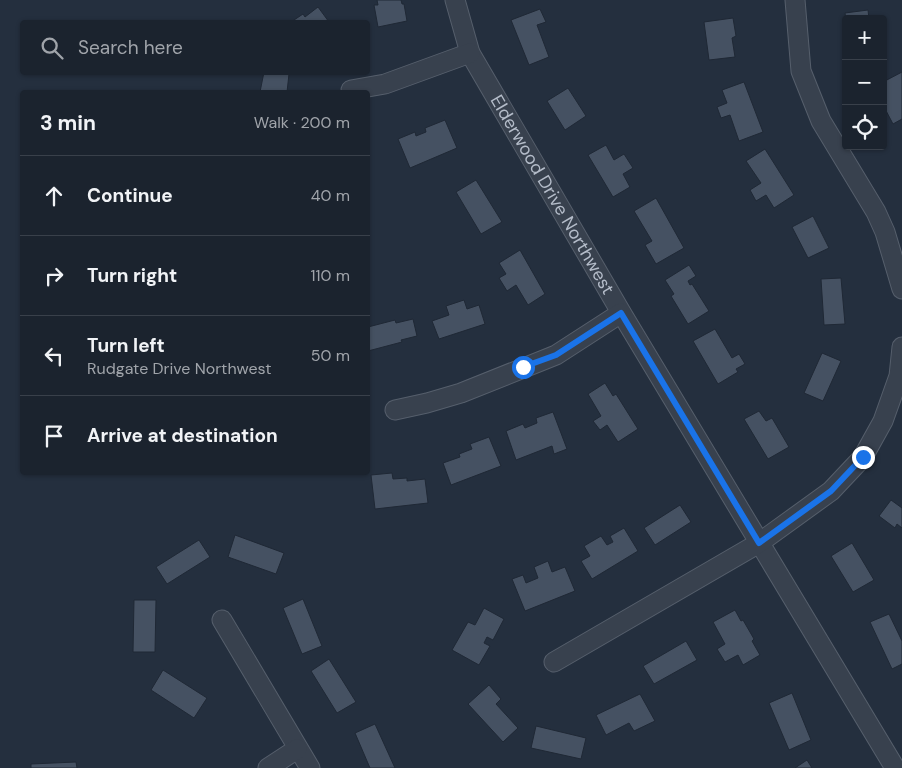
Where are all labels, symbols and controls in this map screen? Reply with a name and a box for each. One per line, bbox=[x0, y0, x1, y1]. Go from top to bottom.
map controls bbox=[842, 15, 887, 150]
button: + bbox=[842, 15, 887, 60]
search box bbox=[20, 20, 370, 75]
icon: search bbox=[38, 34, 66, 62]
text: Search here bbox=[78, 35, 183, 60]
button: − bbox=[842, 60, 887, 105]
street label: Elderwood Drive Northwest bbox=[485, 90, 620, 299]
button: locate bbox=[842, 105, 887, 150]
text: 3 min bbox=[40, 109, 96, 137]
text: Walk · 200 m bbox=[254, 112, 350, 133]
icon: ahead bbox=[40, 182, 68, 210]
text: Continue bbox=[87, 183, 173, 208]
text: 40 m bbox=[311, 185, 350, 206]
icon: right bbox=[40, 262, 68, 290]
text: Turn right bbox=[87, 263, 177, 288]
text: 110 m bbox=[311, 265, 350, 286]
text: Turn left bbox=[87, 333, 165, 358]
icon: left bbox=[40, 342, 68, 370]
text: 50 m bbox=[311, 345, 350, 366]
route start bbox=[512, 356, 535, 379]
text: Rudgate Drive Northwest bbox=[87, 358, 272, 379]
icon: arrive bbox=[40, 422, 68, 450]
text: Arrive at destination bbox=[87, 423, 278, 448]
route end bbox=[852, 446, 875, 469]

